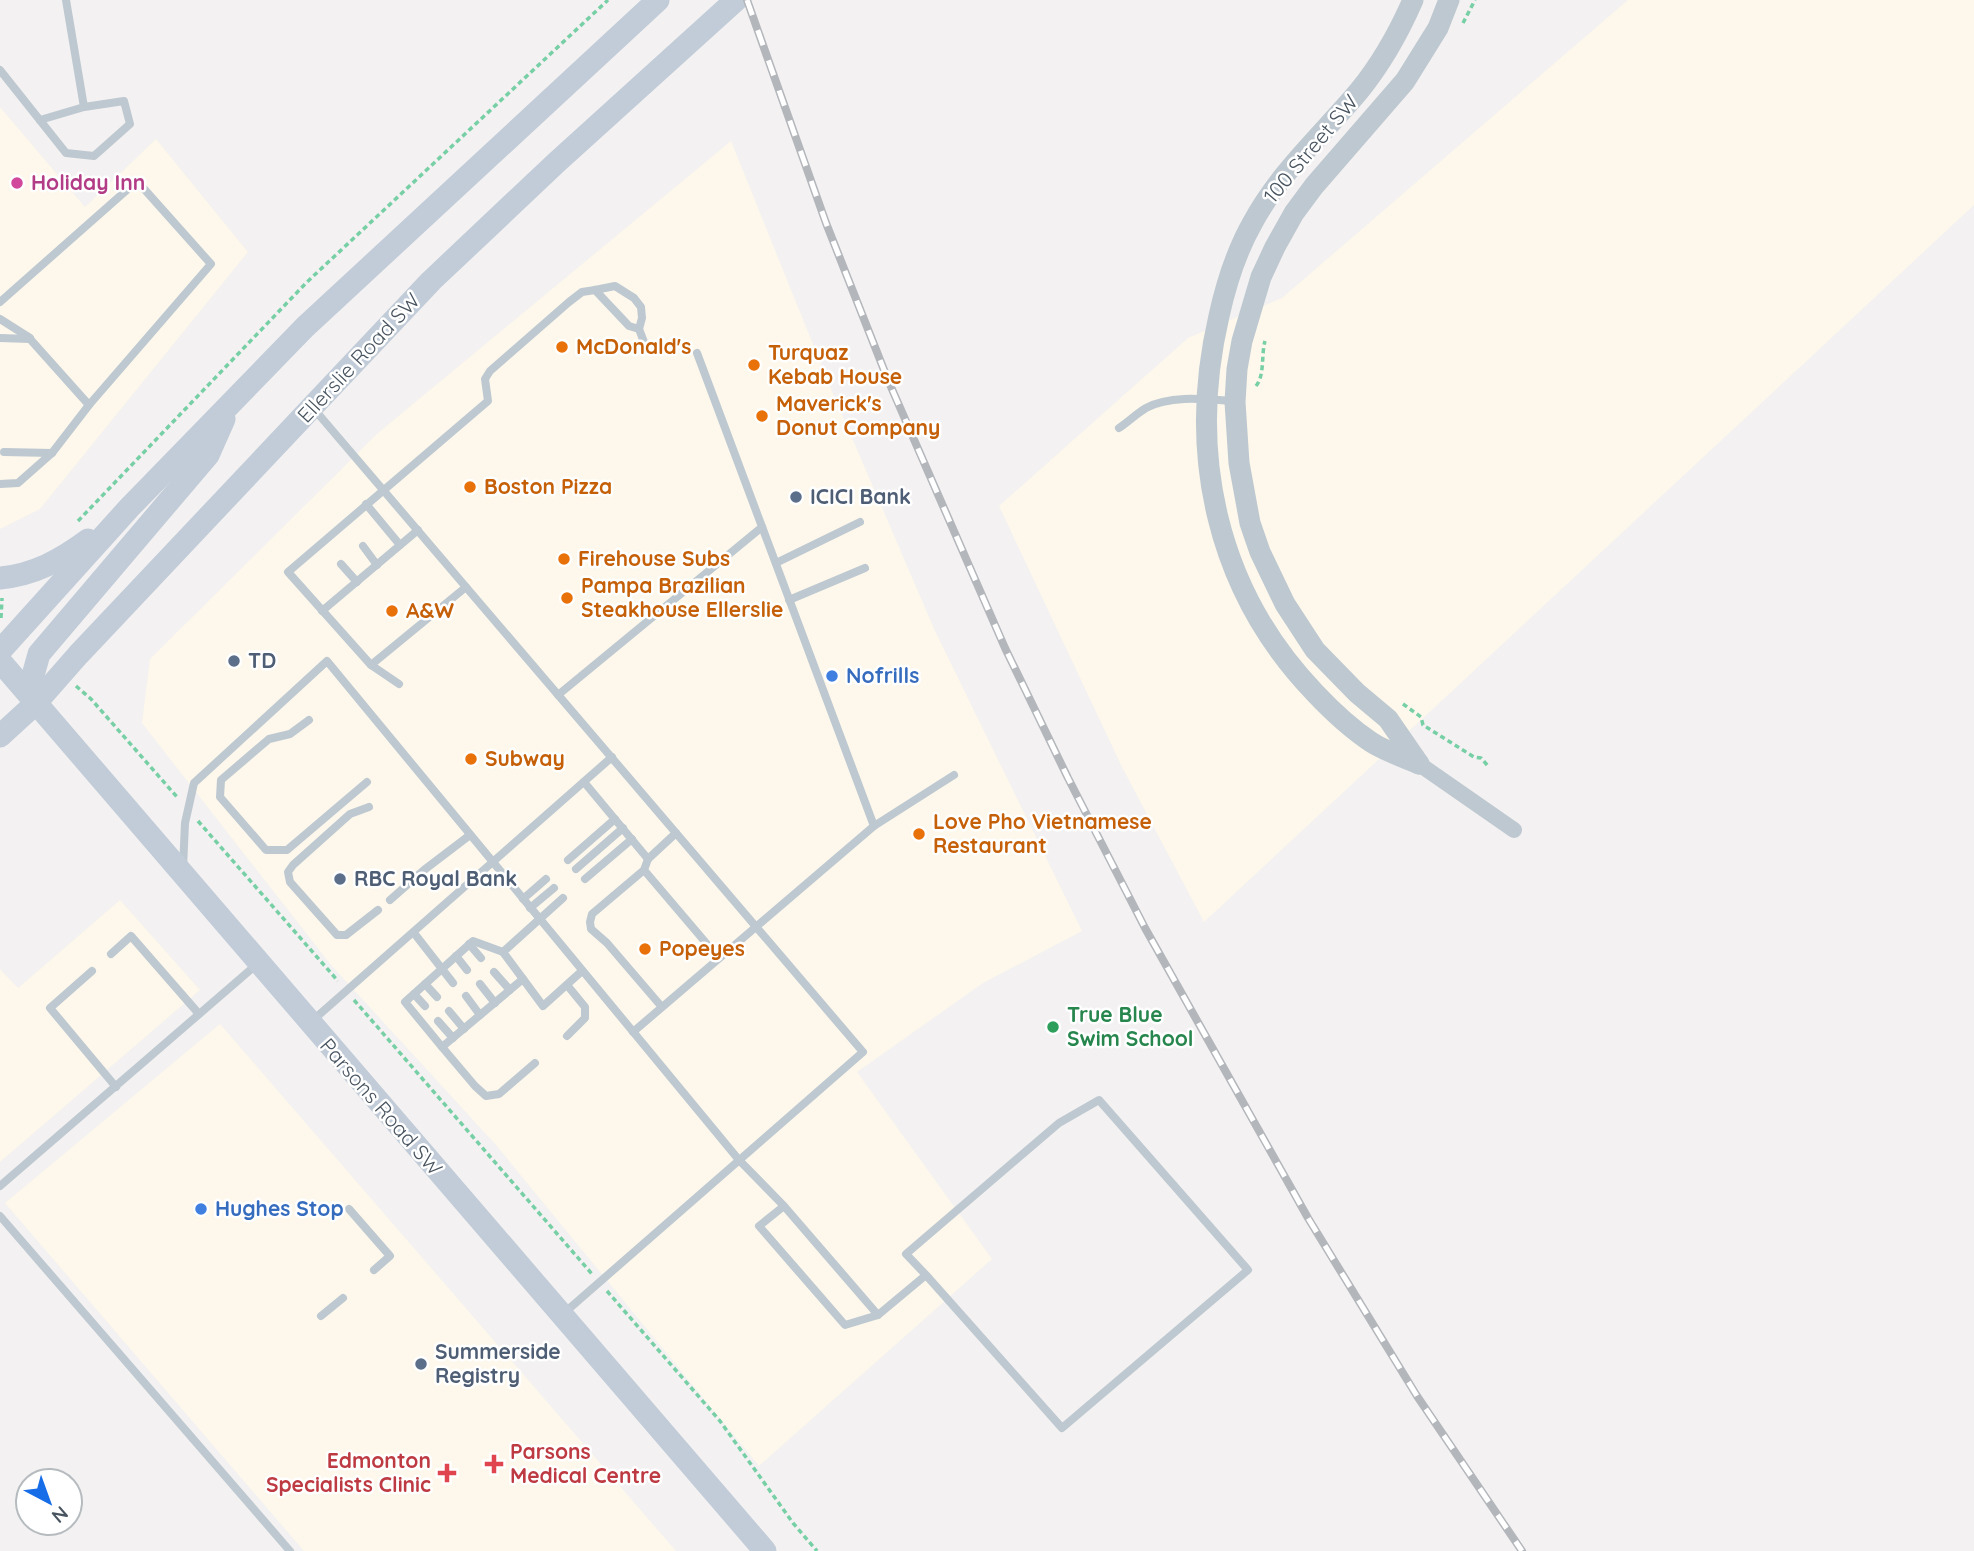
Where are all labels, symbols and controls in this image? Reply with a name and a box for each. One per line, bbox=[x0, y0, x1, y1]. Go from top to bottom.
street label: 100 Street SW bbox=[1257, 89, 1363, 208]
place label: Holiday Inn bbox=[31, 169, 145, 195]
marker: Holiday Inn bbox=[9, 175, 25, 191]
street label: Ellerslie Road SW bbox=[291, 287, 425, 428]
place label: McDonald's bbox=[576, 333, 691, 359]
marker: McDonald's bbox=[554, 339, 570, 355]
place label: Turquaz Kebab House bbox=[768, 339, 902, 389]
marker: Turquaz Kebab House bbox=[746, 357, 762, 373]
place label: Maverick's Donut Company bbox=[776, 390, 940, 440]
marker: Maverick's Donut Company bbox=[754, 408, 770, 424]
place label: Boston Pizza bbox=[484, 473, 612, 499]
marker: Boston Pizza bbox=[462, 479, 478, 495]
place label: ICICI Bank bbox=[810, 483, 911, 509]
marker: ICICI Bank bbox=[788, 489, 804, 505]
place label: Firehouse Subs bbox=[578, 545, 730, 571]
marker: Firehouse Subs bbox=[556, 551, 572, 567]
place label: Pampa Brazilian Steakhouse Ellerslie bbox=[581, 572, 783, 622]
marker: Pampa Brazilian Steakhouse Ellerslie bbox=[559, 590, 575, 606]
place label: A&W bbox=[406, 597, 454, 623]
marker: A&W bbox=[384, 603, 400, 619]
place label: TD bbox=[248, 647, 276, 673]
marker: TD bbox=[226, 653, 242, 669]
place label: Nofrills bbox=[846, 662, 919, 688]
marker: Nofrills bbox=[824, 668, 840, 684]
place label: Subway bbox=[485, 745, 565, 771]
marker: Subway bbox=[463, 751, 479, 767]
place label: Love Pho Vietnamese Restaurant bbox=[933, 808, 1152, 858]
marker: Love Pho Vietnamese Restaurant bbox=[911, 826, 927, 842]
place label: RBC Royal Bank bbox=[354, 865, 517, 891]
marker: RBC Royal Bank bbox=[332, 871, 348, 887]
place label: Popeyes bbox=[659, 935, 745, 961]
marker: Popeyes bbox=[637, 941, 653, 957]
place label: True Blue Swim School bbox=[1067, 1001, 1194, 1051]
marker: True Blue Swim School bbox=[1045, 1019, 1061, 1035]
street label: Parsons Road SW bbox=[315, 1032, 448, 1180]
place label: Hughes Stop bbox=[215, 1195, 344, 1221]
marker: Hughes Stop bbox=[193, 1201, 209, 1217]
place label: Summerside Registry bbox=[435, 1338, 561, 1388]
marker: Summerside Registry bbox=[413, 1356, 429, 1372]
place label: Parsons Medical Centre bbox=[510, 1438, 661, 1488]
place label: Edmonton Specialists Clinic bbox=[266, 1447, 431, 1497]
marker: Parsons Medical Centre bbox=[484, 1454, 504, 1474]
marker: Edmonton Specialists Clinic bbox=[437, 1463, 457, 1483]
north arrow bbox=[14, 1467, 84, 1537]
text: N bbox=[47, 1501, 73, 1528]

